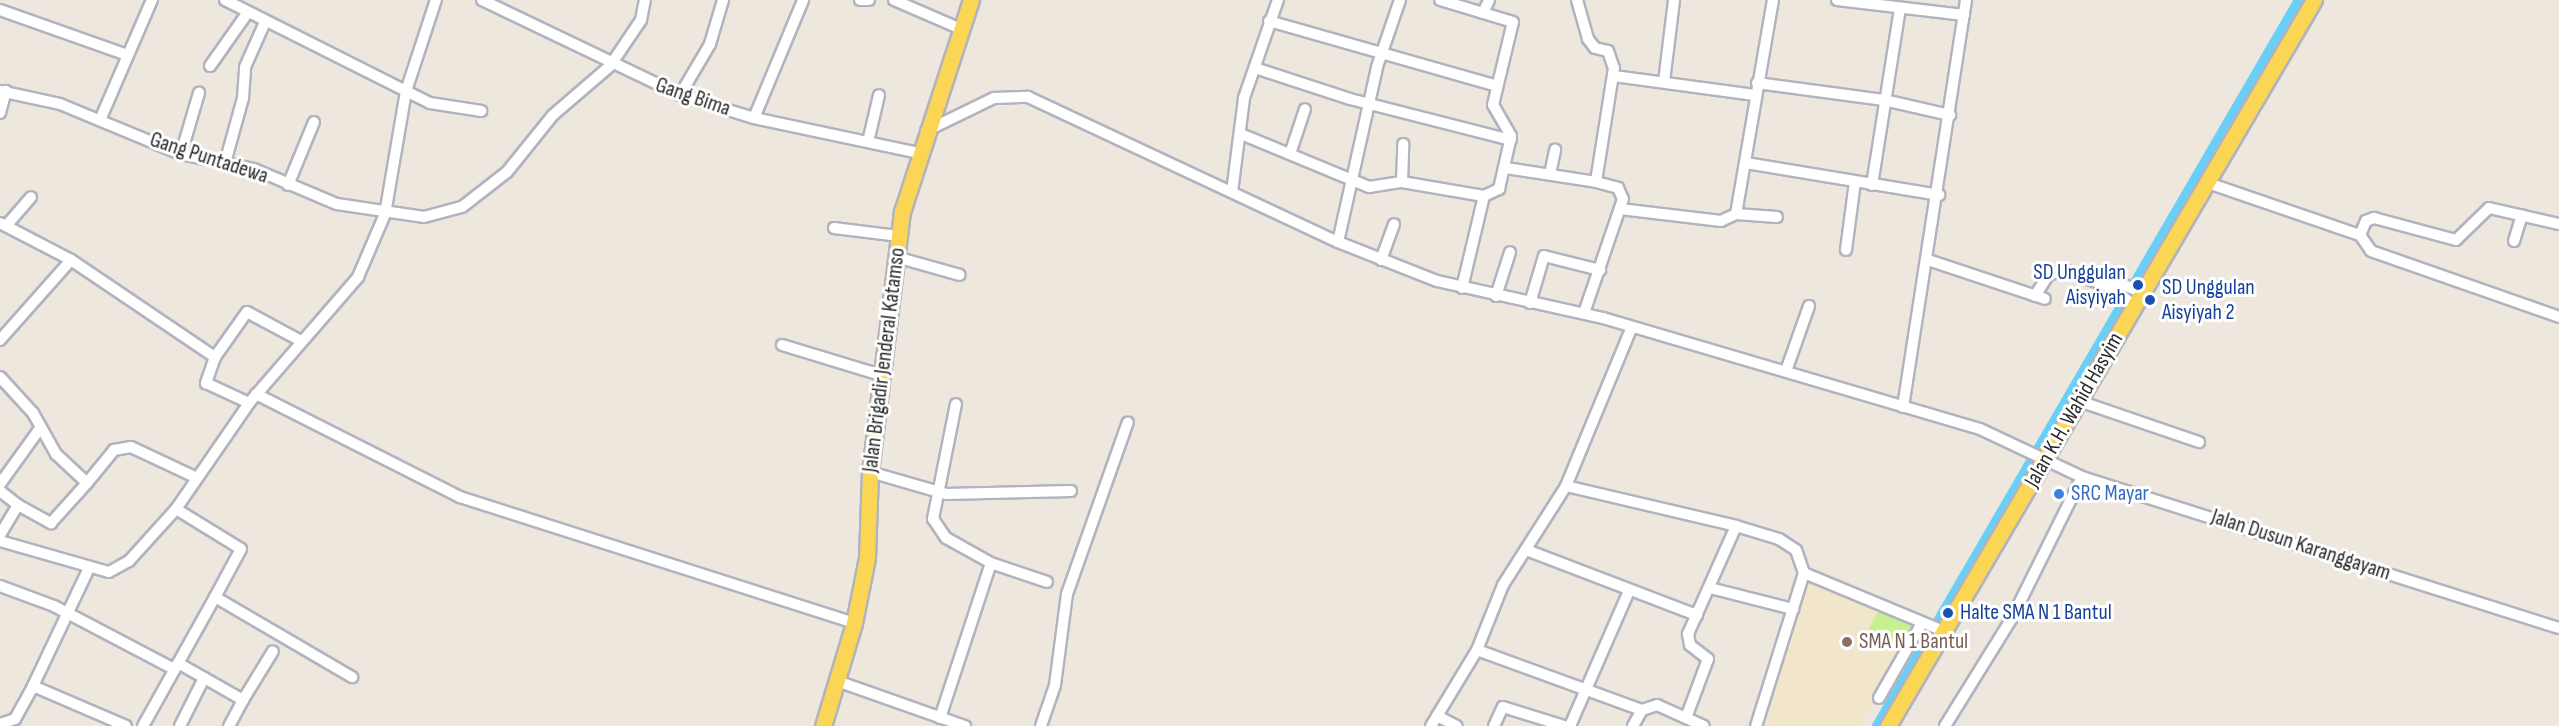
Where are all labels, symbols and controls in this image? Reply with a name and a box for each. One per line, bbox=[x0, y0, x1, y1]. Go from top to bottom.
street label: Gang Bima bbox=[652, 72, 734, 122]
street label: Gang Puntadewa bbox=[147, 126, 271, 190]
street label: Jalan Brigadir Jenderal Katamso bbox=[857, 246, 911, 474]
place label: SD Unggulan Aisyiyah bbox=[2033, 259, 2126, 310]
place label: SD Unggulan Aisyiyah 2 bbox=[2162, 274, 2255, 326]
marker: SD Unggulan Aisyiyah bbox=[2131, 278, 2145, 292]
marker: SD Unggulan Aisyiyah 2 bbox=[2143, 293, 2157, 307]
street label: Jalan K.H. Wahid Hasyim bbox=[2019, 328, 2129, 492]
place label: SRC Mayar bbox=[2071, 481, 2149, 507]
marker: SRC Mayar bbox=[2052, 487, 2066, 501]
street label: Jalan Dusun Karanggayam bbox=[2208, 504, 2394, 586]
place label: Halte SMA N 1 Bantul bbox=[1960, 600, 2112, 626]
marker: Halte SMA N 1 Bantul bbox=[1941, 606, 1955, 620]
place label: SMA N 1 Bantul bbox=[1859, 629, 1968, 655]
marker: SMA N 1 Bantul bbox=[1840, 635, 1854, 649]

